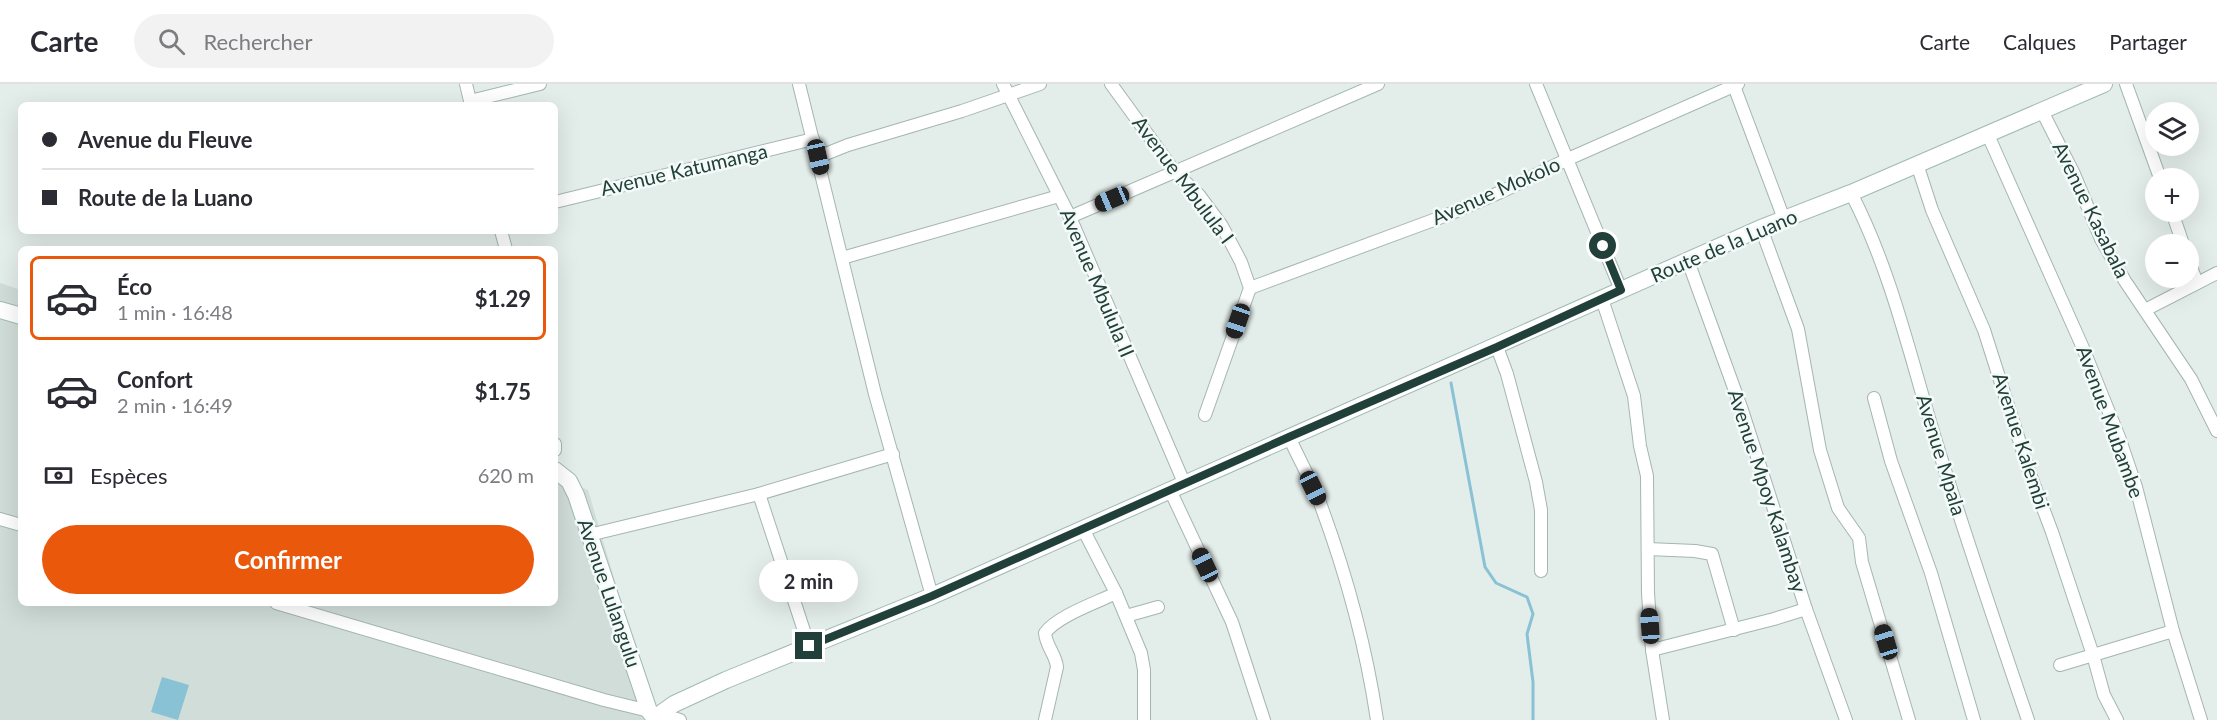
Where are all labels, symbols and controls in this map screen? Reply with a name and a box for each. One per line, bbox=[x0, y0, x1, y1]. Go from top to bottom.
search box bbox=[134, 14, 554, 68]
text: Carte bbox=[30, 24, 98, 58]
icon: search bbox=[155, 25, 188, 58]
text: Rechercher bbox=[203, 28, 312, 55]
text: Carte bbox=[1919, 29, 1970, 54]
text: Calques bbox=[2003, 29, 2076, 54]
text: Partager bbox=[2109, 29, 2187, 54]
map controls bbox=[2145, 102, 2199, 288]
button: layers bbox=[2145, 102, 2199, 156]
street label: Avenue Mbulula I bbox=[1128, 111, 1240, 248]
text: Avenue du Fleuve bbox=[78, 126, 252, 153]
car bbox=[805, 137, 831, 177]
street label: Avenue Kasabala bbox=[2048, 137, 2135, 282]
street label: Avenue Katumanga bbox=[598, 138, 770, 200]
street label: Avenue Mokolo bbox=[1428, 151, 1563, 229]
button: + bbox=[2145, 168, 2199, 222]
text: Route de la Luano bbox=[78, 184, 253, 211]
car bbox=[1092, 184, 1132, 214]
street label: Route de la Luano bbox=[1647, 203, 1801, 287]
street label: Avenue Mbulula II bbox=[1056, 205, 1140, 360]
route start bbox=[1589, 232, 1616, 259]
button: − bbox=[2145, 234, 2199, 288]
icon: car bbox=[45, 271, 99, 325]
text: Éco bbox=[117, 273, 152, 300]
text: $1.29 bbox=[475, 285, 531, 312]
text: 1 min · 16:48 bbox=[117, 300, 233, 324]
car bbox=[1224, 301, 1252, 341]
street label: Avenue Mubambe bbox=[2072, 342, 2150, 501]
icon: car bbox=[45, 364, 99, 418]
text: Confort bbox=[117, 366, 193, 393]
street label: Avenue Kalembi bbox=[1989, 369, 2055, 512]
text: $1.75 bbox=[475, 378, 531, 405]
street label: Avenue Mpoy Kalambay bbox=[1724, 386, 1812, 596]
street label: Avenue Mpala bbox=[1912, 391, 1972, 518]
text: 2 min · 16:49 bbox=[117, 393, 233, 417]
icon: cash bbox=[42, 459, 75, 492]
text: Espèces bbox=[90, 462, 167, 489]
text: 620 m bbox=[478, 463, 534, 487]
car bbox=[1297, 468, 1329, 508]
street label: Avenue Lulangulu bbox=[573, 515, 647, 670]
button: Confirmer bbox=[42, 525, 534, 594]
car bbox=[1189, 545, 1221, 585]
callout: 2 min bbox=[760, 559, 858, 601]
text: 2 min bbox=[784, 569, 833, 593]
car bbox=[1640, 607, 1660, 645]
car bbox=[1872, 622, 1900, 662]
route end bbox=[795, 632, 822, 659]

